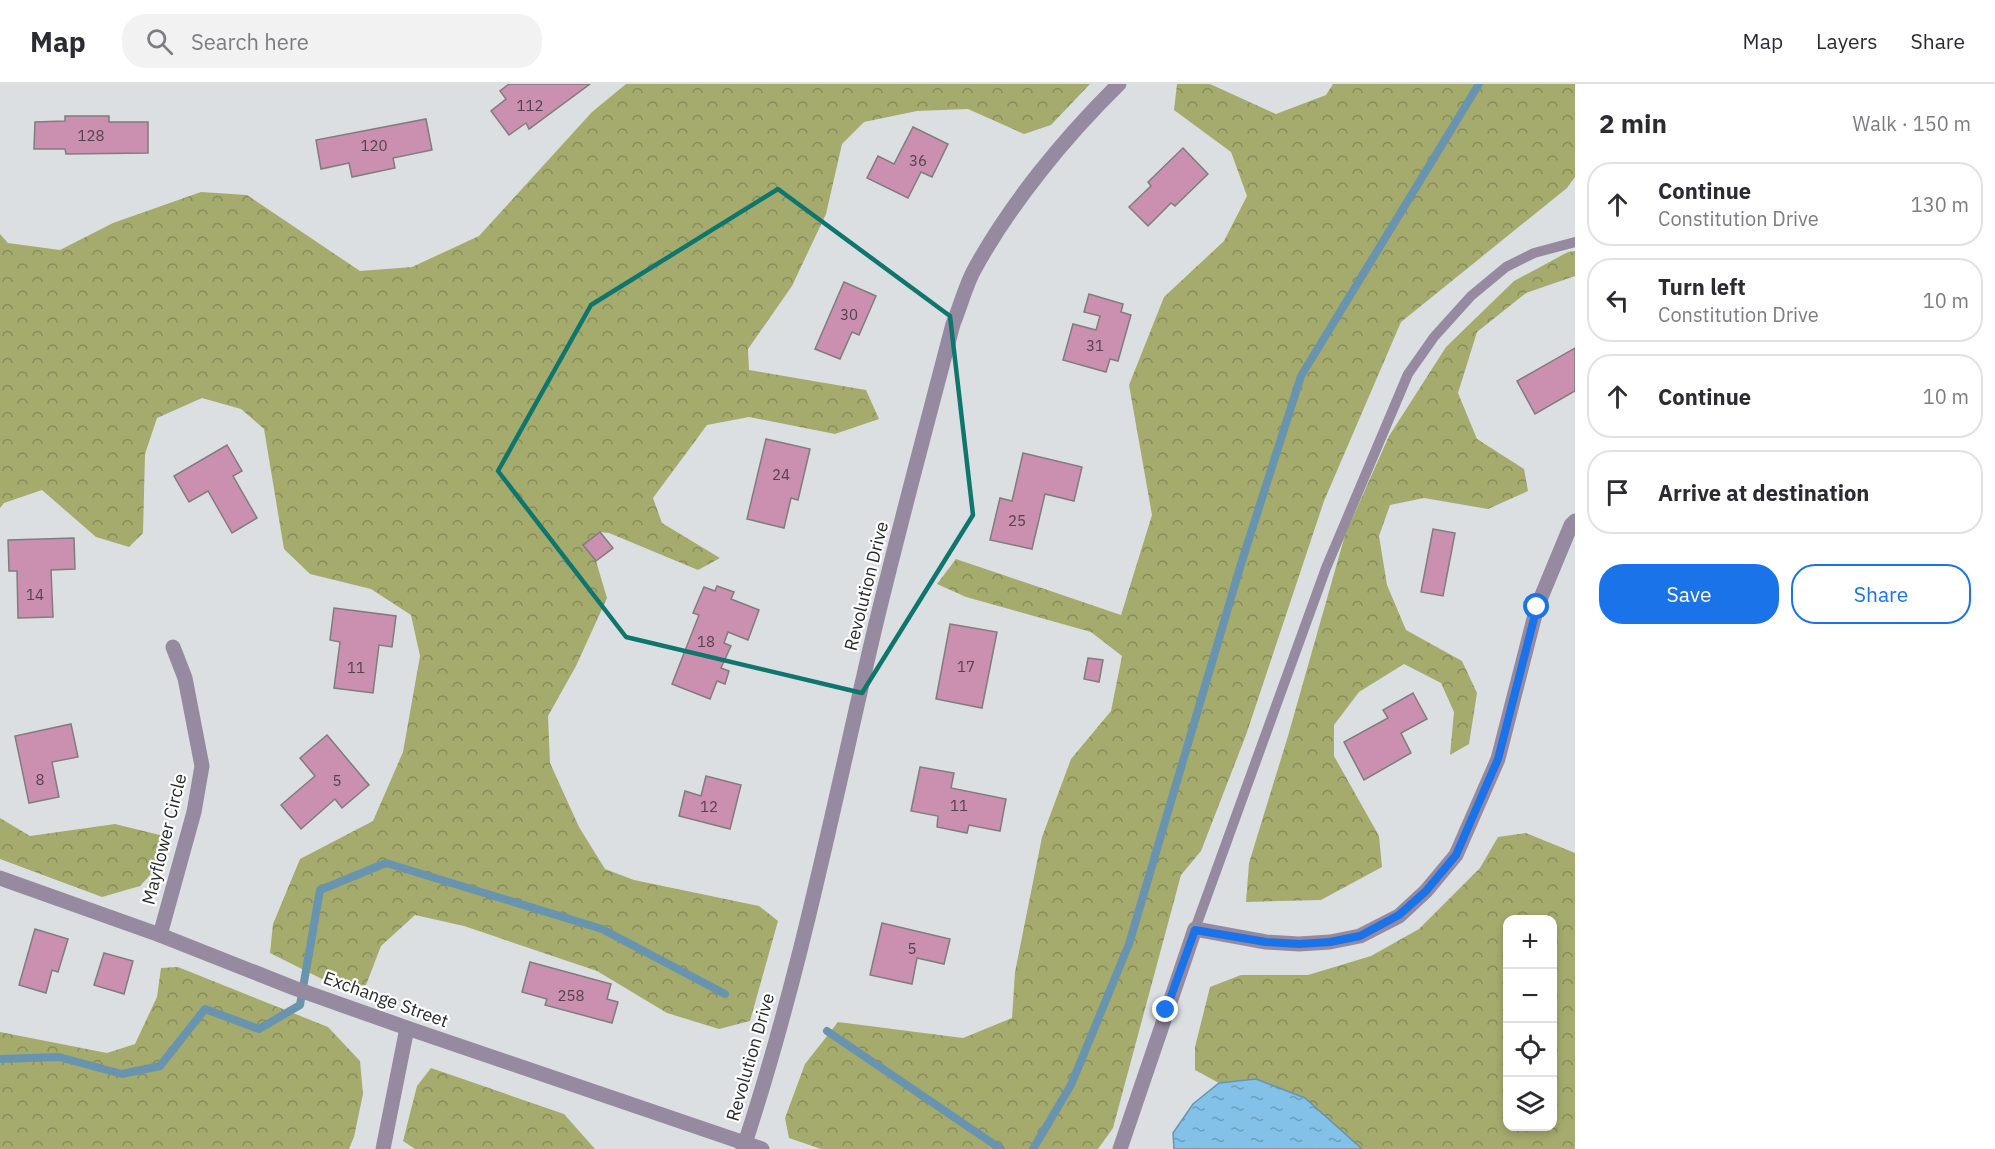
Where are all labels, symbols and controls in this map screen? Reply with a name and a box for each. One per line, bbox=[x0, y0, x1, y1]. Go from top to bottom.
search box bbox=[122, 14, 542, 68]
text: Map bbox=[30, 23, 86, 60]
icon: search bbox=[143, 25, 176, 58]
text: Search here bbox=[191, 27, 309, 56]
text: Map bbox=[1743, 27, 1783, 55]
text: Layers bbox=[1816, 27, 1878, 55]
text: Share bbox=[1911, 27, 1965, 55]
house number: 112 bbox=[516, 96, 544, 115]
text: 2 min bbox=[1599, 106, 1667, 140]
text: Walk · 150 m bbox=[1853, 110, 1971, 137]
house number: 128 bbox=[77, 126, 105, 145]
house number: 120 bbox=[360, 136, 388, 155]
house number: 36 bbox=[909, 151, 927, 170]
text: Continue bbox=[1658, 176, 1751, 205]
icon: ahead bbox=[1601, 188, 1634, 221]
text: 130 m bbox=[1911, 191, 1969, 218]
text: Constitution Drive bbox=[1658, 205, 1819, 232]
text: Turn left bbox=[1658, 272, 1746, 301]
icon: left bbox=[1601, 284, 1634, 317]
text: 10 m bbox=[1923, 287, 1969, 314]
text: Constitution Drive bbox=[1658, 301, 1819, 328]
house number: 30 bbox=[840, 305, 858, 324]
house number: 31 bbox=[1086, 336, 1104, 355]
icon: ahead bbox=[1601, 380, 1634, 413]
text: Continue bbox=[1658, 382, 1751, 411]
text: 10 m bbox=[1923, 383, 1969, 410]
house number: 24 bbox=[772, 465, 790, 484]
icon: arrive bbox=[1601, 476, 1634, 509]
text: Arrive at destination bbox=[1658, 478, 1869, 507]
house number: 25 bbox=[1008, 511, 1026, 530]
street label: Revolution Drive bbox=[839, 519, 893, 653]
button: Save bbox=[1599, 564, 1779, 624]
button: Share bbox=[1791, 564, 1971, 624]
house number: 14 bbox=[26, 585, 44, 604]
route start bbox=[1523, 593, 1549, 619]
house number: 18 bbox=[697, 632, 715, 651]
house number: 17 bbox=[957, 657, 975, 676]
house number: 11 bbox=[347, 658, 365, 677]
house number: 8 bbox=[35, 770, 45, 789]
street label: Mayflower Circle bbox=[137, 771, 191, 907]
house number: 5 bbox=[332, 771, 342, 790]
house number: 11 bbox=[950, 796, 968, 815]
house number: 12 bbox=[700, 797, 718, 816]
map controls bbox=[1503, 915, 1557, 1131]
button: + bbox=[1503, 915, 1557, 969]
house number: 5 bbox=[907, 939, 917, 958]
street label: Exchange Street bbox=[320, 966, 452, 1032]
button: − bbox=[1503, 969, 1557, 1023]
house number: 258 bbox=[557, 986, 585, 1005]
street label: Revolution Drive bbox=[721, 990, 779, 1124]
route end bbox=[1152, 996, 1178, 1022]
button: locate bbox=[1503, 1023, 1557, 1077]
button: layers bbox=[1503, 1077, 1557, 1131]

